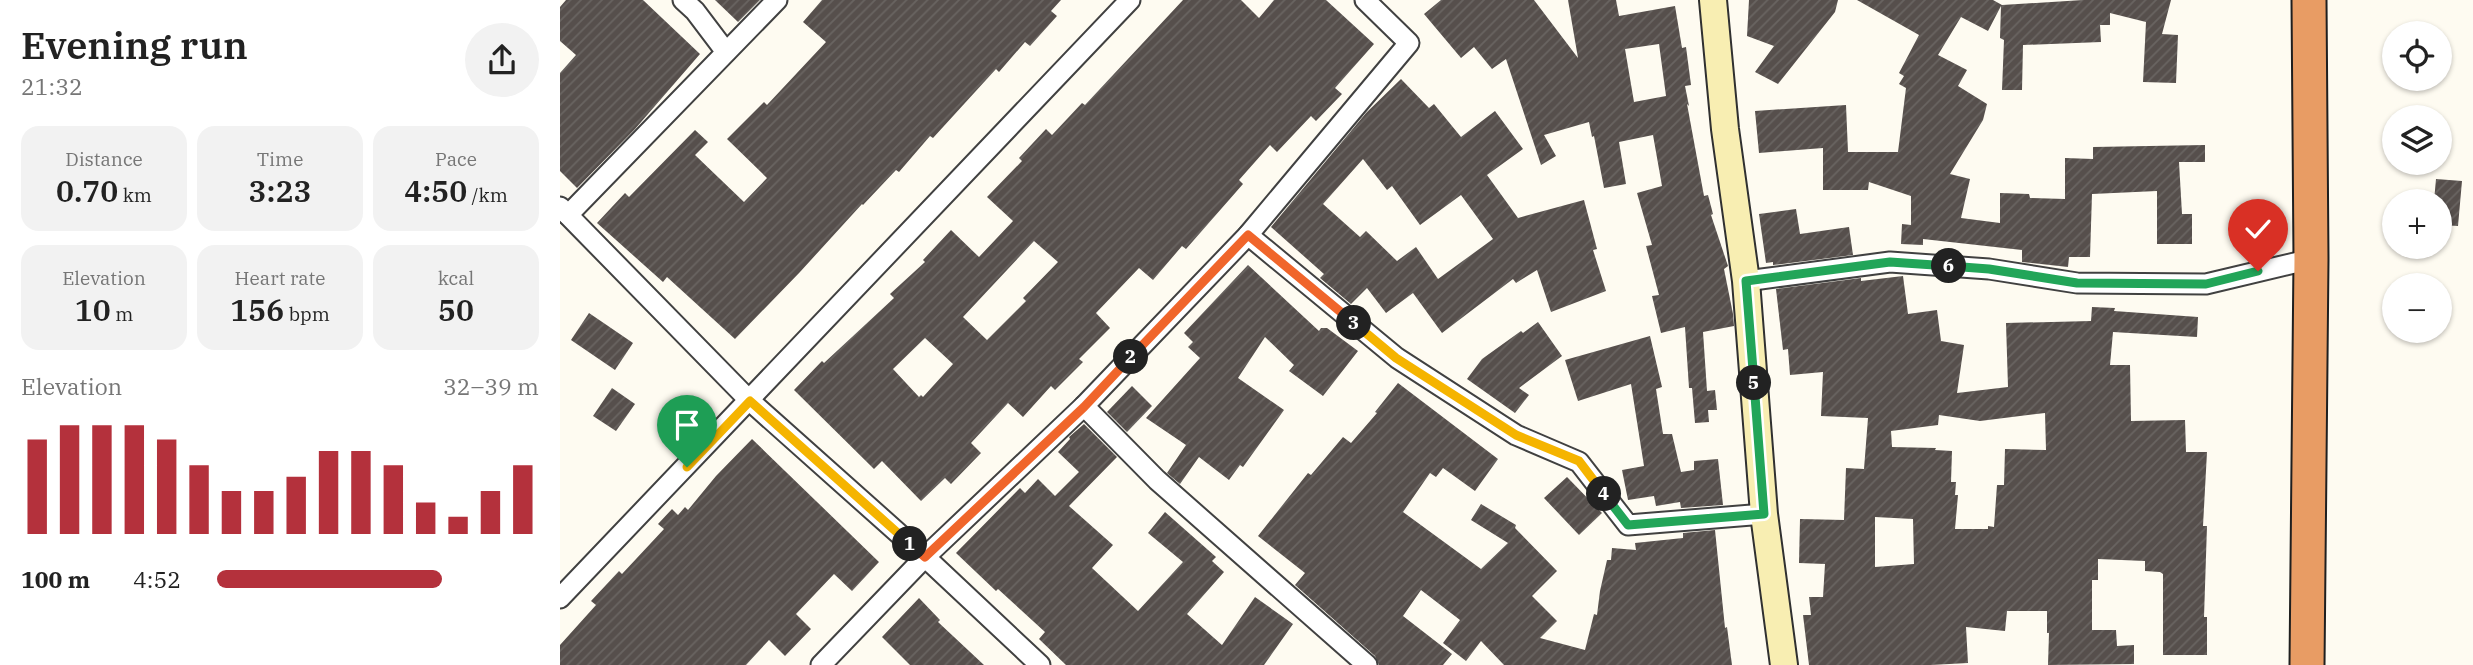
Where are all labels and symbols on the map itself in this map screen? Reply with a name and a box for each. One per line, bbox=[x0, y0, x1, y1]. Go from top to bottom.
pin bbox=[2228, 199, 2288, 271]
pin: 6 bbox=[1932, 248, 1966, 284]
pin: 3 bbox=[1336, 306, 1372, 340]
pin: 2 bbox=[1114, 340, 1148, 374]
pin: 5 bbox=[1736, 366, 1772, 400]
pin bbox=[657, 395, 717, 467]
pin: 4 bbox=[1586, 476, 1622, 512]
pin: 1 bbox=[892, 526, 928, 562]

